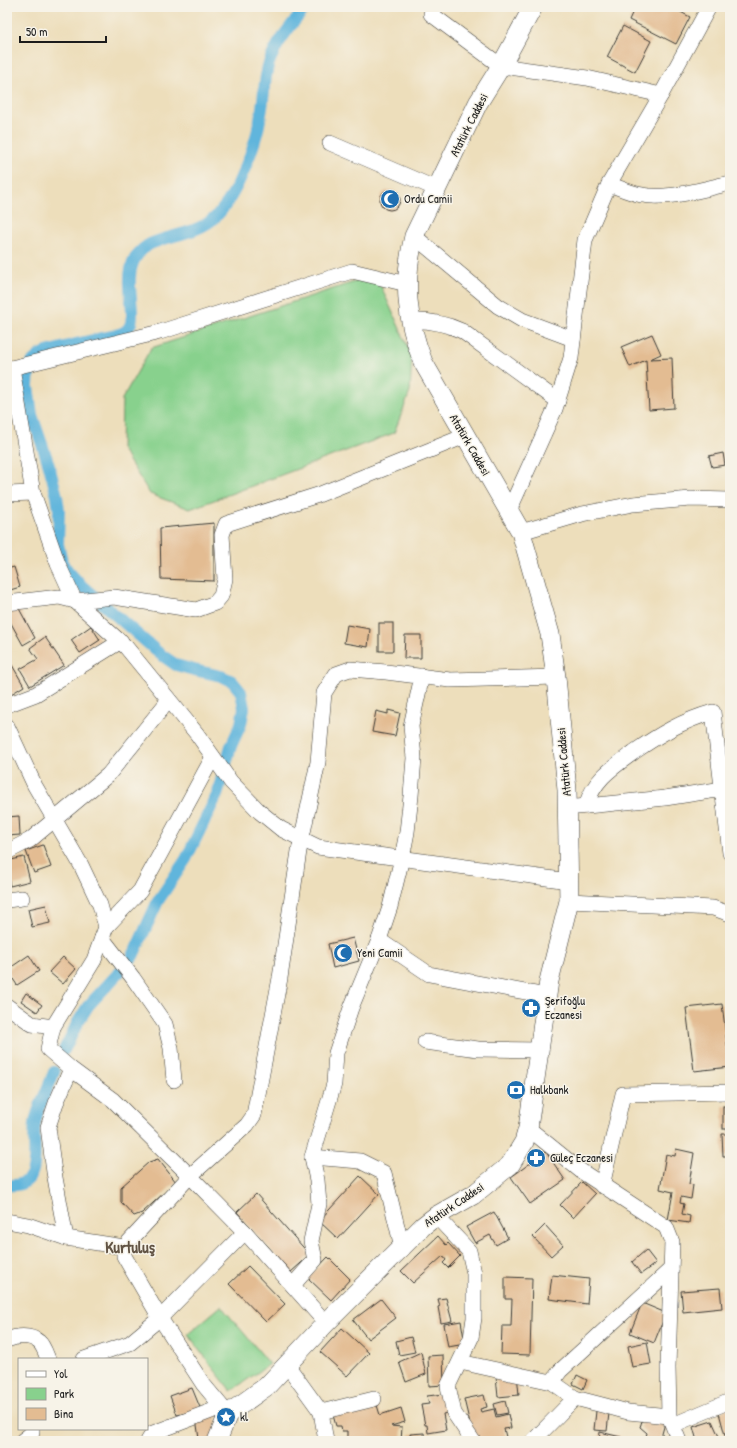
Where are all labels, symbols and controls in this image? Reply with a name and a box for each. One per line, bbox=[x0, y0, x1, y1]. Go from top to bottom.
scale bar bbox=[20, 18, 106, 44]
text: 50 m bbox=[26, 23, 47, 40]
street label: Atatürk Caddesi bbox=[445, 90, 492, 159]
mosque icon: Ordu Camii bbox=[379, 188, 401, 210]
place label: Ordu Camii bbox=[404, 190, 452, 207]
street label: Atatürk Caddesi bbox=[446, 411, 495, 479]
street label: Atatürk Caddesi bbox=[552, 727, 575, 797]
mosque icon: Yeni Camii bbox=[332, 942, 354, 964]
place label: Yeni Camii bbox=[357, 944, 403, 961]
place label: Şerifoğlu Eczanesi bbox=[545, 992, 585, 1023]
pharmacy icon: Şerifoğlu Eczanesi bbox=[520, 997, 542, 1019]
bank icon: Halkbank bbox=[505, 1079, 527, 1101]
place label: Halkbank bbox=[530, 1081, 569, 1098]
pharmacy icon: Güleç Eczanesi bbox=[525, 1147, 547, 1169]
place label: Güleç Eczanesi bbox=[550, 1149, 613, 1166]
street label: Atatürk Caddesi bbox=[420, 1178, 487, 1231]
district label: Kurtuluş bbox=[105, 1236, 156, 1258]
legend bbox=[18, 1358, 148, 1430]
text: Yol bbox=[54, 1365, 68, 1382]
text: Park bbox=[54, 1385, 74, 1402]
text: Bina bbox=[54, 1405, 73, 1422]
place icon: kl bbox=[215, 1406, 237, 1428]
place label: kl bbox=[240, 1408, 249, 1425]

